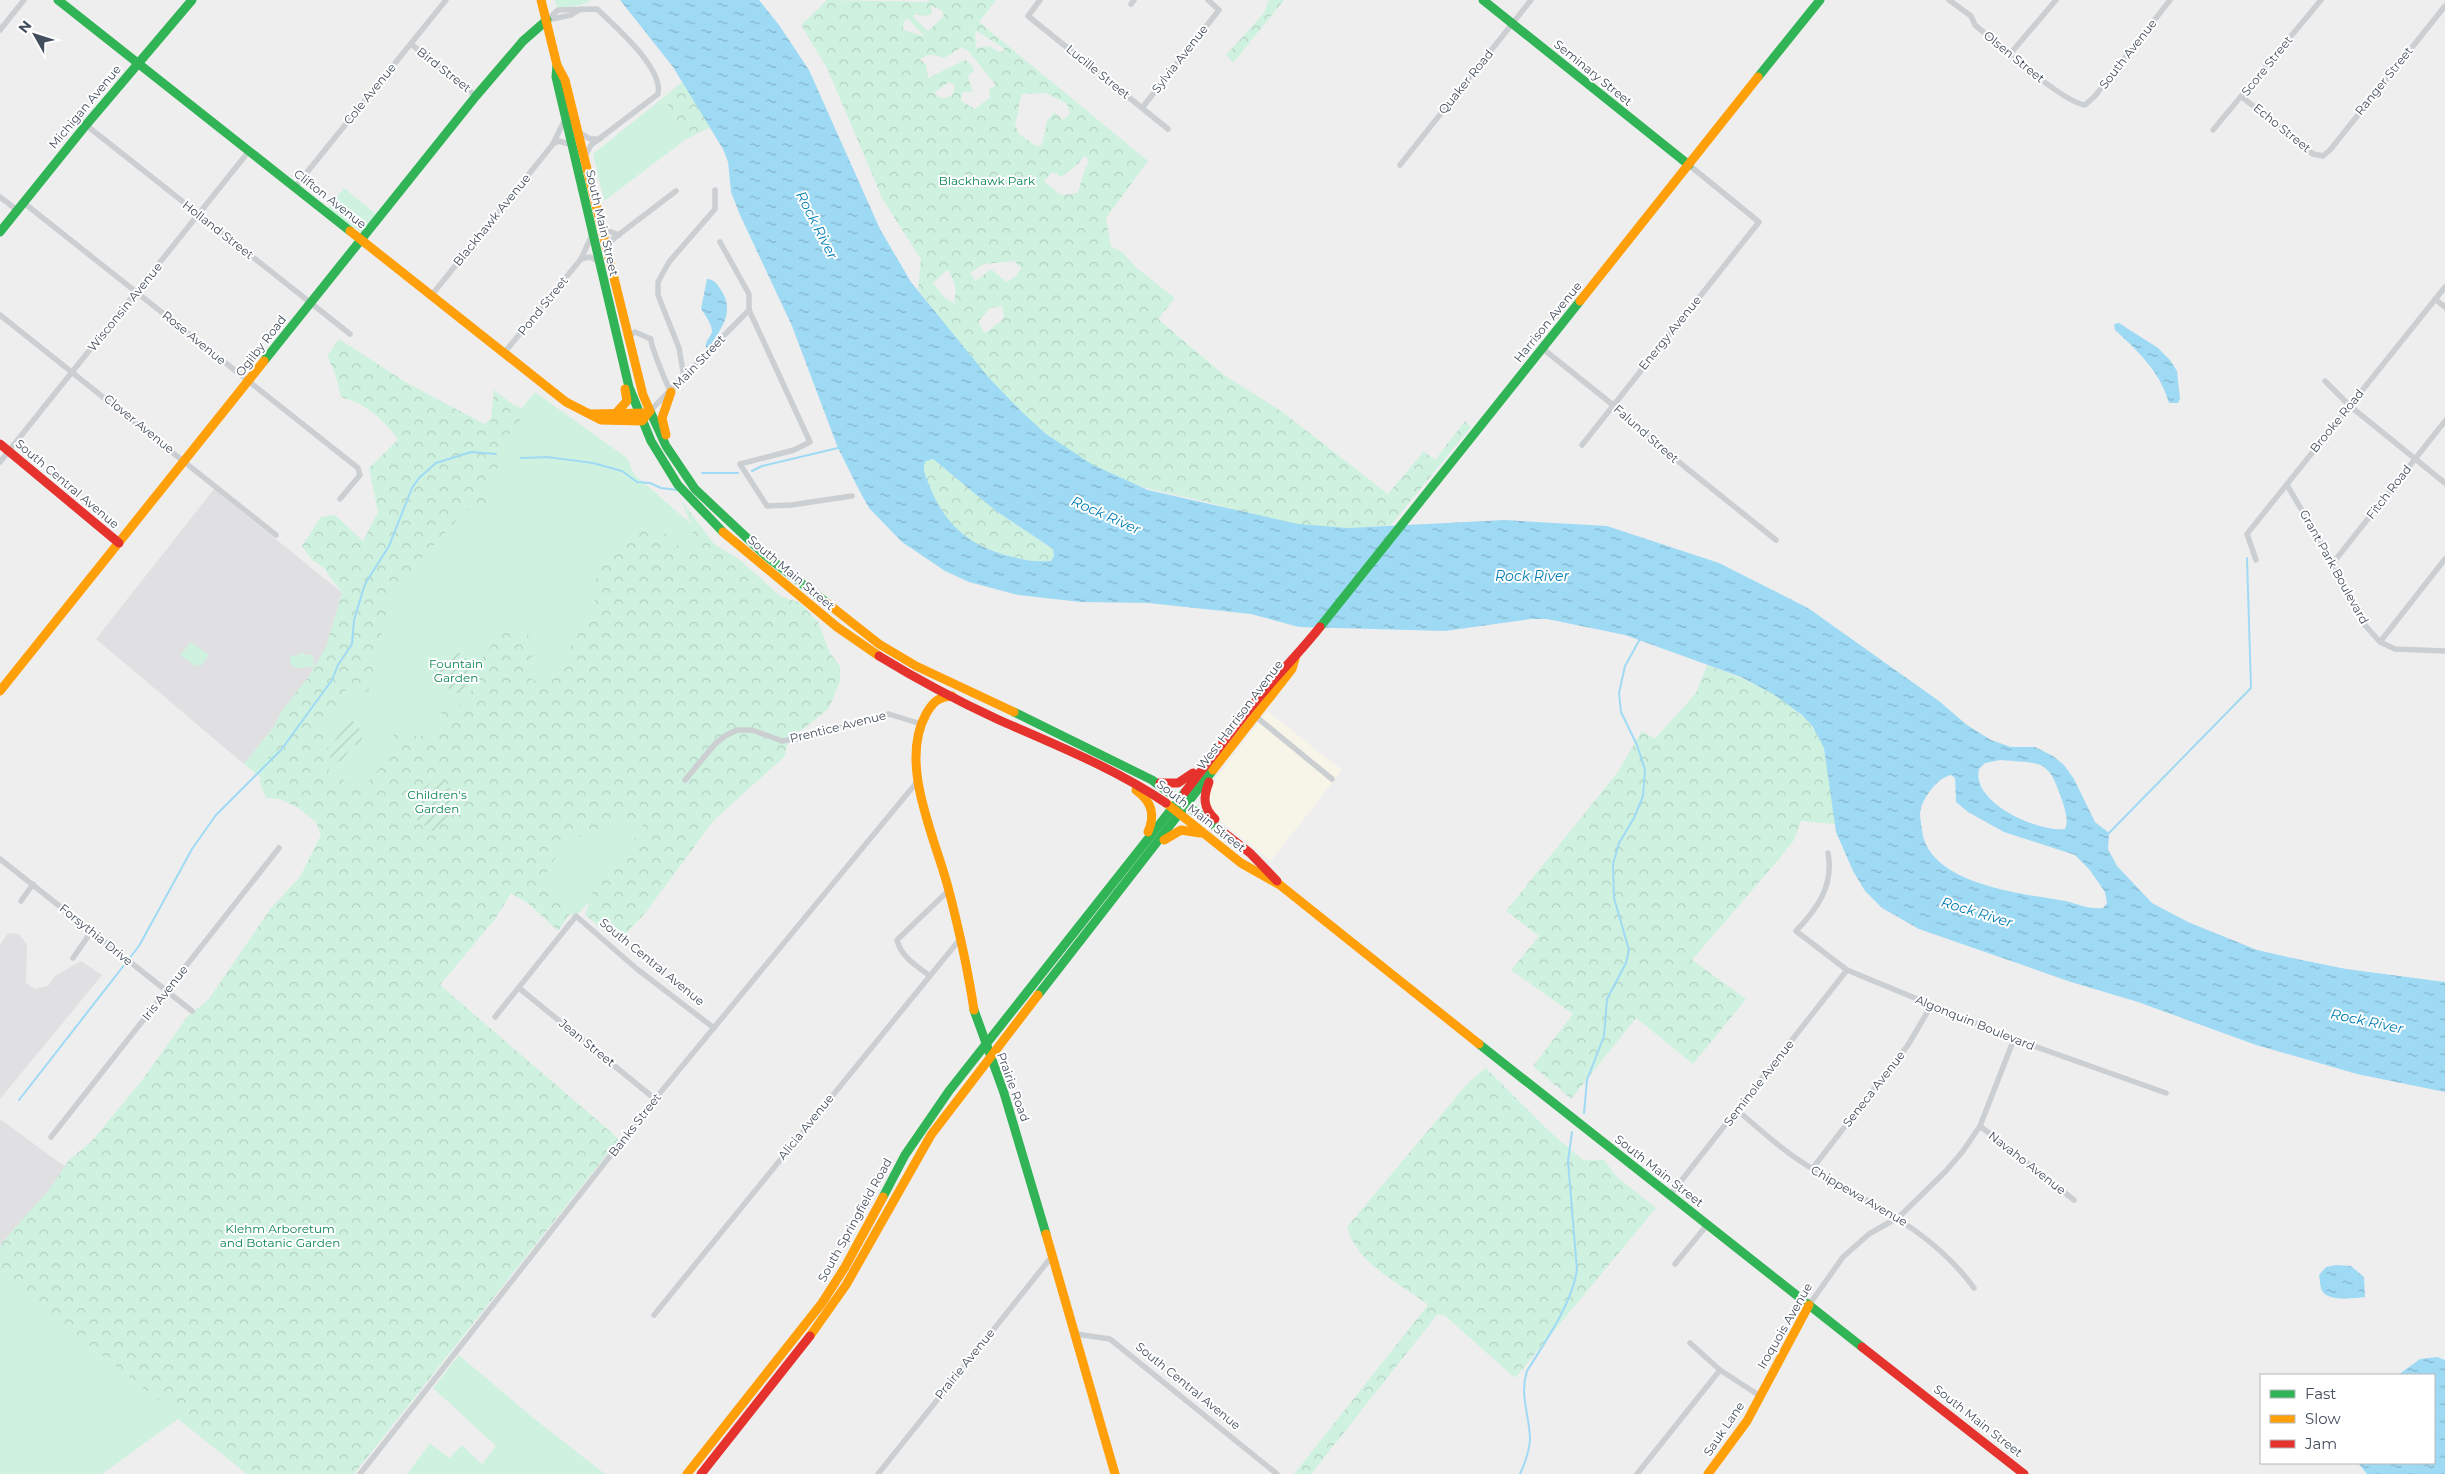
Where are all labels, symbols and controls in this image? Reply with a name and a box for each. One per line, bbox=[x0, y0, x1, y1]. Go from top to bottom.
north arrow bbox=[10, 10, 60, 60]
street label: South Avenue bbox=[2096, 16, 2159, 92]
text: N bbox=[14, 17, 35, 37]
street label: Sylvia Avenue bbox=[1148, 22, 1211, 96]
street label: Olsen Street bbox=[1981, 28, 2048, 86]
street label: Score Street bbox=[2238, 33, 2295, 99]
street label: Seminary Street bbox=[1551, 36, 1636, 109]
street label: Lucille Street bbox=[1063, 41, 1133, 102]
street label: Ranger Street bbox=[2352, 43, 2416, 118]
street label: Bird Street bbox=[414, 44, 474, 95]
street label: Quaker Road bbox=[1435, 46, 1496, 117]
street label: Cole Avenue bbox=[340, 60, 399, 127]
street label: Michigan Avenue bbox=[45, 62, 124, 152]
street label: Echo Street bbox=[2251, 100, 2314, 155]
street label: Clifton Avenue bbox=[291, 166, 369, 232]
street label: South Main Street bbox=[583, 168, 622, 278]
street label: Blackhawk Avenue bbox=[450, 170, 533, 269]
park label: Blackhawk Park bbox=[939, 173, 1036, 188]
water label: Rock River bbox=[792, 188, 842, 262]
street label: Holland Street bbox=[180, 197, 257, 262]
street label: Wisconsin Avenue bbox=[84, 259, 165, 354]
street label: Pond Street bbox=[514, 273, 571, 338]
street label: Harrison Avenue bbox=[1510, 278, 1585, 365]
street label: Energy Avenue bbox=[1635, 293, 1704, 373]
street label: Rose Avenue bbox=[159, 307, 229, 368]
street label: Ogilby Road bbox=[232, 312, 289, 379]
street label: Main Street bbox=[669, 331, 728, 392]
street label: Brooke Road bbox=[2306, 386, 2367, 456]
street label: Clover Avenue bbox=[101, 391, 177, 456]
street label: Falund Street bbox=[1611, 401, 1682, 466]
street label: South Central Avenue bbox=[12, 436, 122, 531]
street label: Fitch Road bbox=[2363, 462, 2414, 522]
water label: Rock River bbox=[1069, 492, 1144, 538]
street label: Grant Park Boulevard bbox=[2297, 507, 2372, 627]
street label: South Main Street bbox=[745, 532, 838, 613]
water label: Rock River bbox=[1495, 567, 1569, 585]
park label: Fountain Garden bbox=[429, 656, 483, 685]
street label: West Harrison Avenue bbox=[1194, 657, 1286, 772]
street label: Prentice Avenue bbox=[788, 707, 888, 746]
street label: South Main Street bbox=[1154, 776, 1249, 855]
park label: Children's Garden bbox=[407, 787, 467, 816]
water label: Rock River bbox=[1939, 893, 2015, 932]
street label: Forsythia Drive bbox=[57, 900, 136, 969]
street label: South Central Avenue bbox=[597, 915, 708, 1009]
street label: Iris Avenue bbox=[138, 962, 191, 1023]
street label: Algonquin Boulevard bbox=[1913, 992, 2037, 1053]
water label: Rock River bbox=[2329, 1005, 2405, 1038]
street label: Jean Street bbox=[556, 1015, 618, 1070]
street label: Seminole Avenue bbox=[1720, 1037, 1797, 1129]
street label: Seneca Avenue bbox=[1839, 1048, 1908, 1130]
street label: Prairie Road bbox=[994, 1050, 1033, 1124]
street label: Banks Street bbox=[605, 1090, 664, 1159]
street label: Alicia Avenue bbox=[774, 1091, 837, 1163]
street label: Navaho Avenue bbox=[1986, 1128, 2069, 1197]
street label: South Main Street bbox=[1612, 1131, 1707, 1210]
street label: South Springfield Road bbox=[814, 1155, 895, 1284]
street label: Chippewa Avenue bbox=[1808, 1162, 1910, 1229]
park label: Klehm Arboretum and Botanic Garden bbox=[220, 1221, 340, 1250]
street label: Iroquois Avenue bbox=[1754, 1280, 1815, 1372]
street label: Prairie Avenue bbox=[932, 1325, 998, 1402]
street label: South Central Avenue bbox=[1133, 1339, 1244, 1433]
legend bbox=[2260, 1374, 2435, 1464]
street label: South Main Street bbox=[1931, 1381, 2026, 1460]
text: Fast bbox=[2305, 1384, 2336, 1403]
street label: Sauk Lane bbox=[1700, 1399, 1747, 1459]
text: Slow bbox=[2305, 1409, 2341, 1428]
text: Jam bbox=[2304, 1434, 2337, 1453]

